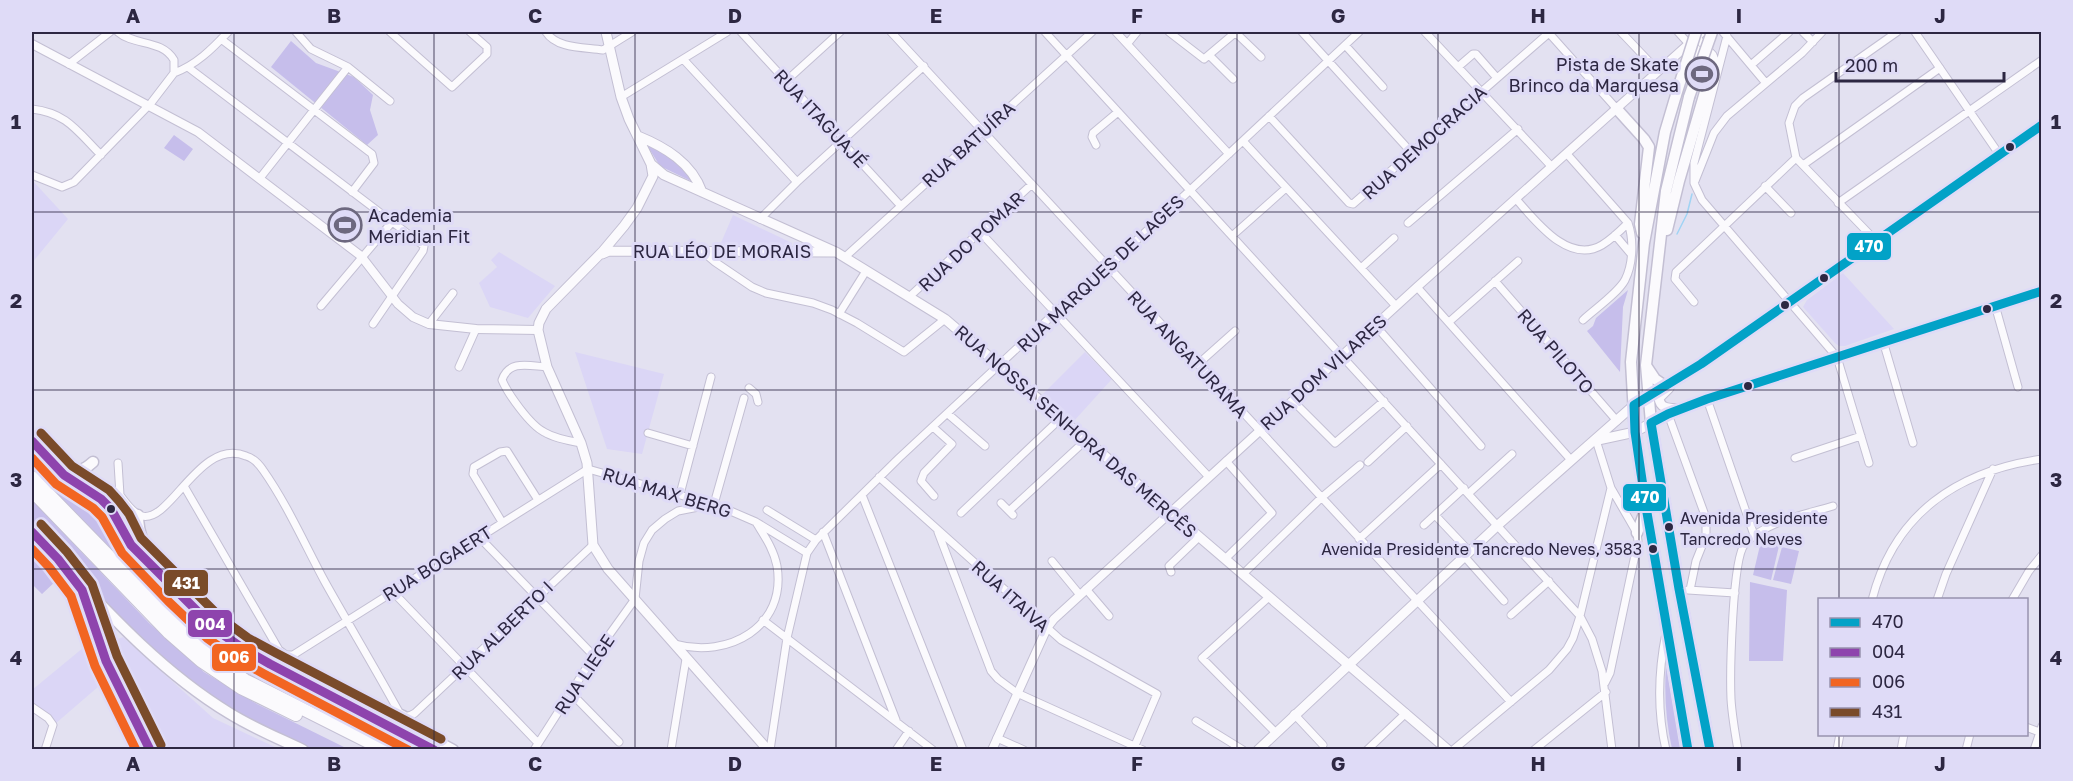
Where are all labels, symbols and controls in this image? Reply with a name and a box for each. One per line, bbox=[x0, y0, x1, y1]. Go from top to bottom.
text: A bbox=[126, 3, 140, 27]
text: B bbox=[327, 3, 341, 27]
text: C bbox=[528, 3, 542, 27]
text: D bbox=[728, 3, 742, 27]
text: E bbox=[930, 3, 942, 27]
text: F bbox=[1131, 3, 1143, 27]
text: G bbox=[1331, 3, 1345, 27]
text: H bbox=[1530, 3, 1546, 27]
text: I bbox=[1736, 3, 1742, 27]
text: J bbox=[1934, 3, 1946, 27]
scale bar bbox=[1836, 45, 2004, 83]
place label: Pista de Skate Brinco da Marquesa bbox=[1509, 53, 1679, 96]
text: 200 m bbox=[1845, 54, 1898, 76]
sports icon: Pista de Skate Brinco da Marquesa bbox=[1684, 56, 1720, 92]
street label: RUA ITAGUAJÉ bbox=[770, 64, 872, 172]
street label: RUA DEMOCRACIA bbox=[1357, 80, 1491, 204]
street label: RUA BATUÍRA bbox=[917, 96, 1019, 192]
text: 1 bbox=[11, 109, 21, 133]
text: 1 bbox=[2051, 109, 2061, 133]
unlabelled marker bbox=[2004, 141, 2016, 153]
street label: RUA DO POMAR bbox=[914, 186, 1028, 296]
street label: RUA MARQUES DE LAGES bbox=[1012, 190, 1188, 356]
place label: Academia Meridian Fit bbox=[368, 204, 470, 247]
sports icon: Academia Meridian Fit bbox=[327, 207, 363, 243]
line badge: 470 bbox=[1846, 232, 1892, 261]
text: 470 bbox=[1854, 236, 1884, 256]
street label: RUA LÉO DE MORAIS bbox=[633, 240, 811, 262]
unlabelled marker bbox=[1818, 272, 1830, 284]
street label: RUA ANGATURAMA bbox=[1123, 286, 1253, 422]
text: 2 bbox=[10, 288, 22, 312]
text: 2 bbox=[2050, 288, 2062, 312]
unlabelled marker bbox=[1779, 299, 1791, 311]
unlabelled marker bbox=[1981, 303, 1993, 315]
street label: RUA PILOTO bbox=[1513, 304, 1599, 398]
street label: RUA DOM VILARES bbox=[1255, 309, 1391, 435]
street label: RUA NOSSA SENHORA DAS MERCÊS bbox=[951, 320, 1201, 542]
unlabelled marker bbox=[1742, 380, 1754, 392]
street label: RUA MAX BERG bbox=[600, 462, 734, 522]
text: 3 bbox=[10, 467, 22, 491]
text: 3 bbox=[2050, 467, 2062, 491]
line badge: 470 bbox=[1622, 483, 1667, 512]
text: 470 bbox=[1630, 487, 1660, 507]
unlabelled marker bbox=[105, 503, 117, 515]
place label: Avenida Presidente Tancredo Neves bbox=[1680, 508, 1828, 549]
street label: RUA BOGAERT bbox=[378, 521, 496, 605]
marker: Avenida Presidente Tancredo Neves bbox=[1663, 521, 1675, 533]
place label: Avenida Presidente Tancredo Neves, 3583 bbox=[1321, 539, 1642, 559]
marker: Avenida Presidente Tancredo Neves, 3583 bbox=[1647, 543, 1659, 555]
street label: RUA ITAIVA bbox=[968, 555, 1054, 637]
line badge: 431 bbox=[163, 569, 209, 597]
text: 431 bbox=[172, 573, 200, 593]
street label: RUA ALBERTO I bbox=[447, 576, 557, 684]
legend bbox=[1818, 598, 2028, 736]
line badge: 004 bbox=[187, 609, 233, 638]
text: 470 bbox=[1872, 610, 1904, 632]
text: 004 bbox=[195, 614, 225, 634]
street label: RUA LIEGE bbox=[549, 630, 619, 718]
text: 004 bbox=[1872, 640, 1905, 662]
line badge: 006 bbox=[211, 643, 257, 672]
text: 4 bbox=[10, 645, 22, 669]
text: 4 bbox=[2050, 645, 2062, 669]
text: 006 bbox=[219, 647, 249, 667]
text: 006 bbox=[1872, 670, 1905, 692]
text: 431 bbox=[1872, 700, 1903, 722]
text: A bbox=[126, 751, 140, 775]
text: B bbox=[327, 751, 341, 775]
text: C bbox=[528, 751, 542, 775]
text: D bbox=[728, 751, 742, 775]
text: E bbox=[930, 751, 942, 775]
text: F bbox=[1131, 751, 1143, 775]
text: G bbox=[1331, 751, 1345, 775]
text: H bbox=[1530, 751, 1546, 775]
text: I bbox=[1736, 751, 1742, 775]
text: J bbox=[1934, 751, 1946, 775]

